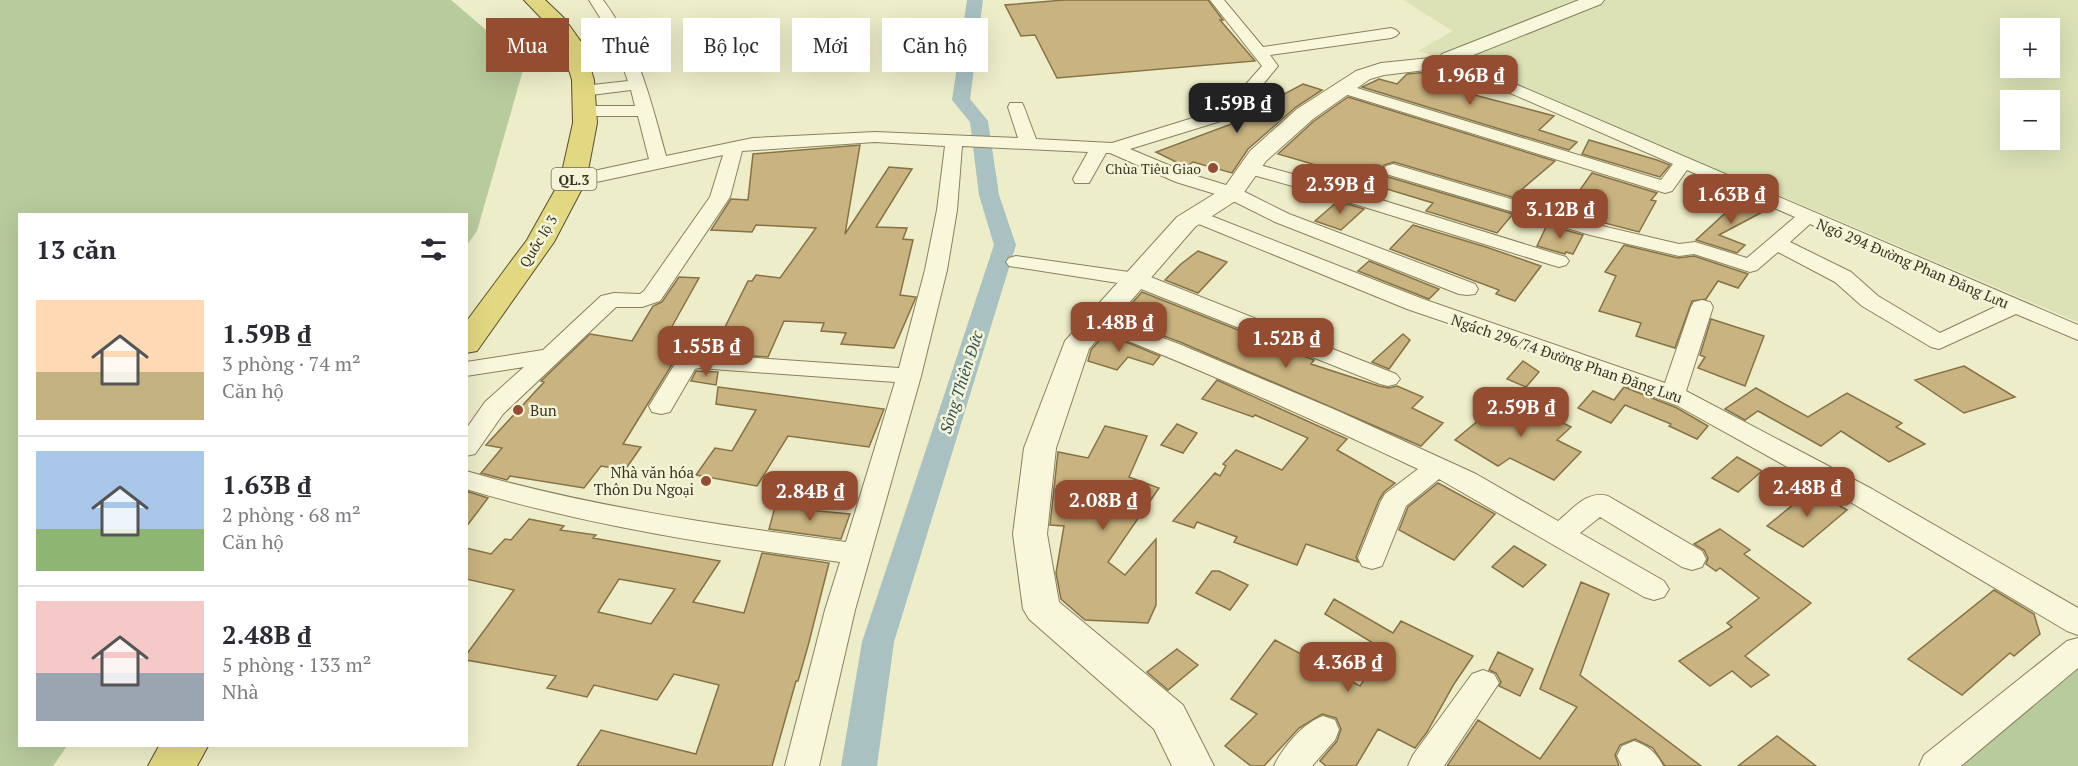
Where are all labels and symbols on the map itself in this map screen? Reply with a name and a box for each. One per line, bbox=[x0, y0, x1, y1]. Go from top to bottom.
pin: 1.96B ₫ bbox=[1415, 55, 1525, 106]
pin: 1.59B ₫ bbox=[1182, 83, 1292, 134]
place label: Chùa Tiêu Giao bbox=[1105, 159, 1201, 178]
marker: Chùa Tiêu Giao bbox=[1206, 161, 1220, 175]
pin: 2.39B ₫ bbox=[1285, 164, 1395, 215]
road number: QL.3 bbox=[552, 168, 596, 190]
pin: 1.63B ₫ bbox=[1676, 174, 1786, 225]
pin: 3.12B ₫ bbox=[1505, 189, 1615, 240]
street label: Quốc lộ 3 bbox=[515, 211, 561, 271]
street label: Ngõ 294 Đường Phan Đăng Lưu bbox=[1814, 213, 2013, 313]
pin: 1.48B ₫ bbox=[1064, 302, 1174, 353]
street label: Ngách 296/74 Đường Phan Đăng Lưu bbox=[1449, 309, 1686, 407]
pin: 1.52B ₫ bbox=[1231, 318, 1341, 369]
pin: 1.55B ₫ bbox=[651, 326, 761, 377]
water label: Sông Thiên Đức bbox=[934, 328, 988, 436]
pin: 2.59B ₫ bbox=[1466, 387, 1576, 438]
place label: Bun bbox=[530, 400, 557, 420]
marker: Bun bbox=[511, 403, 525, 417]
place label: Nhà văn hóa Thôn Du Ngoại bbox=[594, 462, 694, 499]
pin: 2.48B ₫ bbox=[1752, 467, 1862, 518]
pin: 2.84B ₫ bbox=[755, 471, 865, 522]
marker: Nhà văn hóa Thôn Du Ngoại bbox=[699, 474, 713, 488]
pin: 2.08B ₫ bbox=[1048, 480, 1158, 531]
pin: 4.36B ₫ bbox=[1293, 642, 1403, 693]

